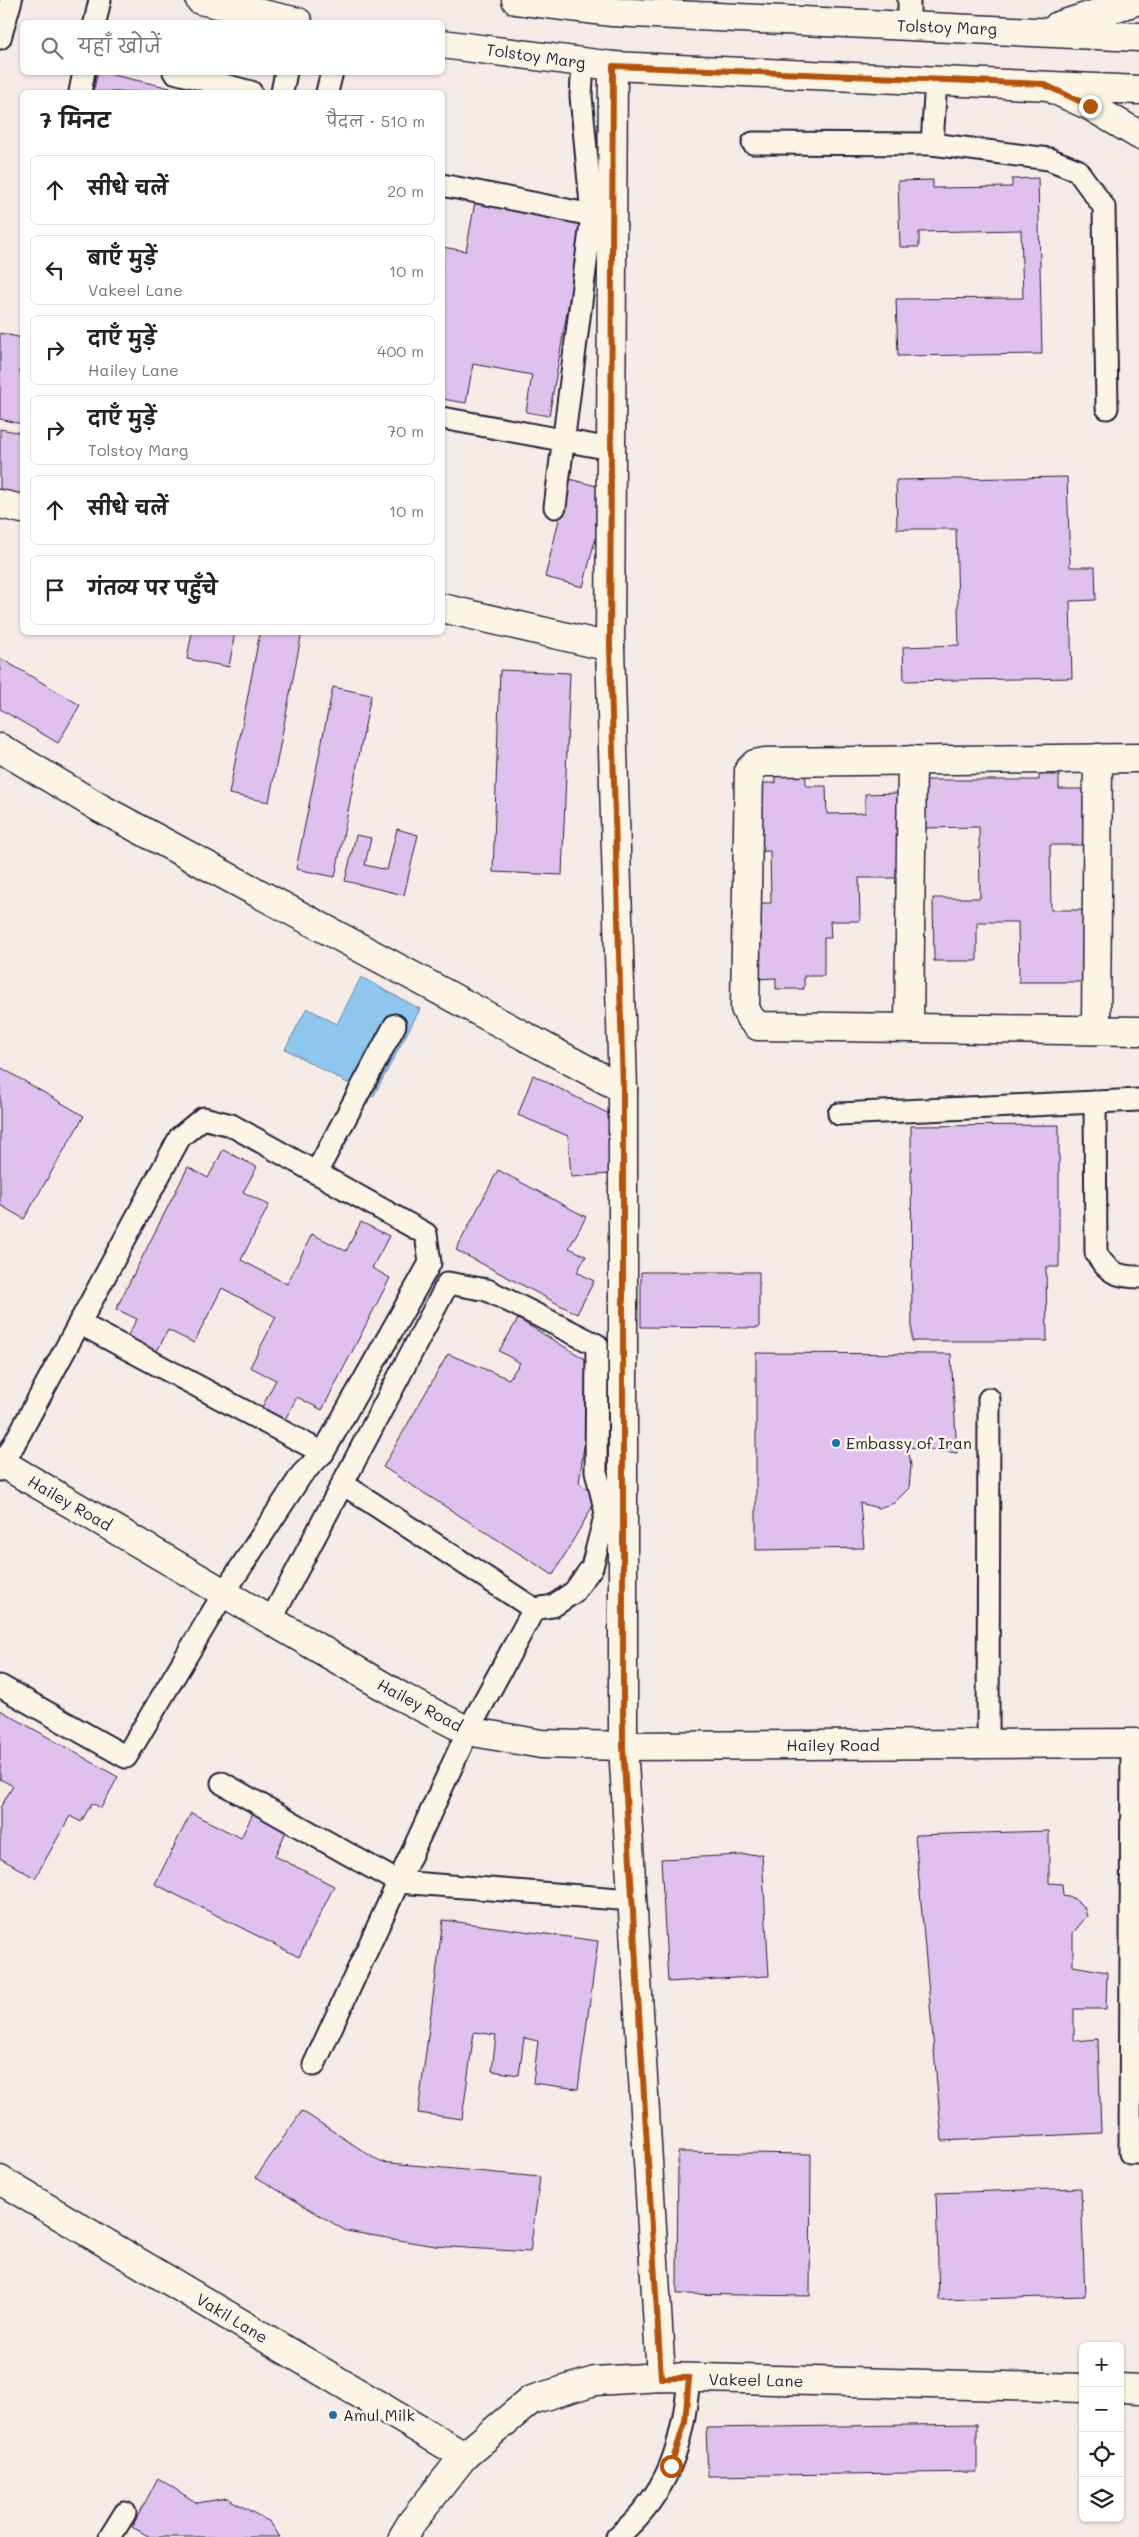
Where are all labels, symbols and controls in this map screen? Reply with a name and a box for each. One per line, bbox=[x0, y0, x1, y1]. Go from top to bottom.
street label: Tolstoy Marg bbox=[897, 14, 997, 39]
search box bbox=[20, 20, 445, 75]
text: यहाँ खोजें bbox=[78, 33, 161, 58]
icon: search bbox=[38, 34, 66, 62]
street label: Tolstoy Marg bbox=[485, 38, 587, 73]
route end bbox=[1079, 95, 1102, 118]
text: 7 मिनट bbox=[40, 106, 110, 133]
text: पैदल · 510 m bbox=[327, 110, 425, 131]
text: सीधे चलें bbox=[88, 175, 168, 200]
icon: ahead bbox=[41, 176, 69, 204]
text: 20 m bbox=[387, 180, 424, 201]
text: बाएँ मुड़ें bbox=[88, 245, 157, 270]
icon: left bbox=[41, 256, 69, 284]
text: 10 m bbox=[389, 260, 424, 281]
text: Vakeel Lane bbox=[88, 279, 183, 300]
text: दाएँ मुड़ें bbox=[88, 325, 156, 350]
icon: right bbox=[41, 336, 69, 364]
text: 400 m bbox=[377, 340, 424, 361]
text: Hailey Lane bbox=[88, 359, 179, 380]
text: दाएँ मुड़ें bbox=[88, 405, 156, 430]
icon: right bbox=[41, 416, 69, 444]
text: 70 m bbox=[387, 420, 424, 441]
text: Tolstoy Marg bbox=[88, 439, 188, 460]
text: सीधे चलें bbox=[88, 495, 168, 520]
icon: ahead bbox=[41, 496, 69, 524]
text: 10 m bbox=[389, 500, 424, 521]
text: गंतव्य पर पहुँचे bbox=[88, 575, 217, 600]
icon: arrive bbox=[41, 576, 69, 604]
place label: Embassy of Iran bbox=[846, 1432, 972, 1453]
marker: Embassy of Iran bbox=[830, 1437, 842, 1449]
street label: Hailey Road bbox=[24, 1470, 116, 1535]
street label: Hailey Road bbox=[374, 1673, 466, 1736]
street label: Hailey Road bbox=[786, 1734, 880, 1755]
street label: Vakil Lane bbox=[193, 2288, 272, 2347]
map controls bbox=[1079, 2342, 1124, 2522]
button: + bbox=[1079, 2342, 1124, 2387]
street label: Vakeel Lane bbox=[708, 2368, 804, 2391]
button: − bbox=[1079, 2387, 1124, 2432]
place label: Amul Milk bbox=[343, 2404, 415, 2425]
marker: Amul Milk bbox=[327, 2409, 339, 2421]
button: locate bbox=[1079, 2432, 1124, 2477]
route start bbox=[660, 2455, 683, 2478]
button: layers bbox=[1079, 2477, 1124, 2522]

